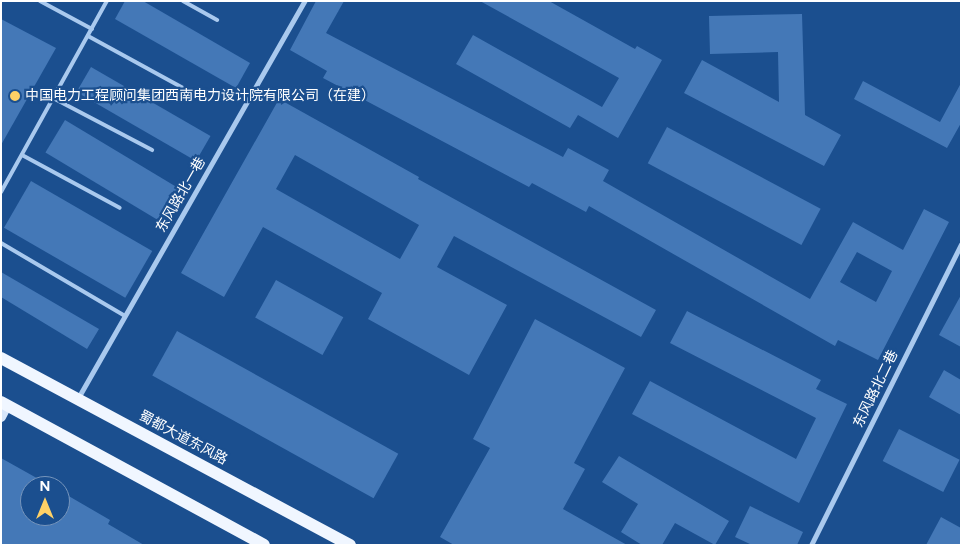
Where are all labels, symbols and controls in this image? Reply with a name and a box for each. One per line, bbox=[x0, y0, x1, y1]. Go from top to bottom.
place label: 中国电力工程顾问集团西南电力设计院有限公司（在建） bbox=[25, 88, 375, 104]
marker: 中国电力工程顾问集团西南电力设计院有限公司（在建） bbox=[9, 90, 21, 102]
street label: 东风路北一巷 bbox=[153, 154, 209, 236]
street label: 东风路北二巷 bbox=[850, 348, 902, 430]
street label: 蜀都大道东风路 bbox=[136, 408, 230, 468]
north arrow bbox=[20, 476, 70, 526]
text: N bbox=[40, 478, 50, 495]

